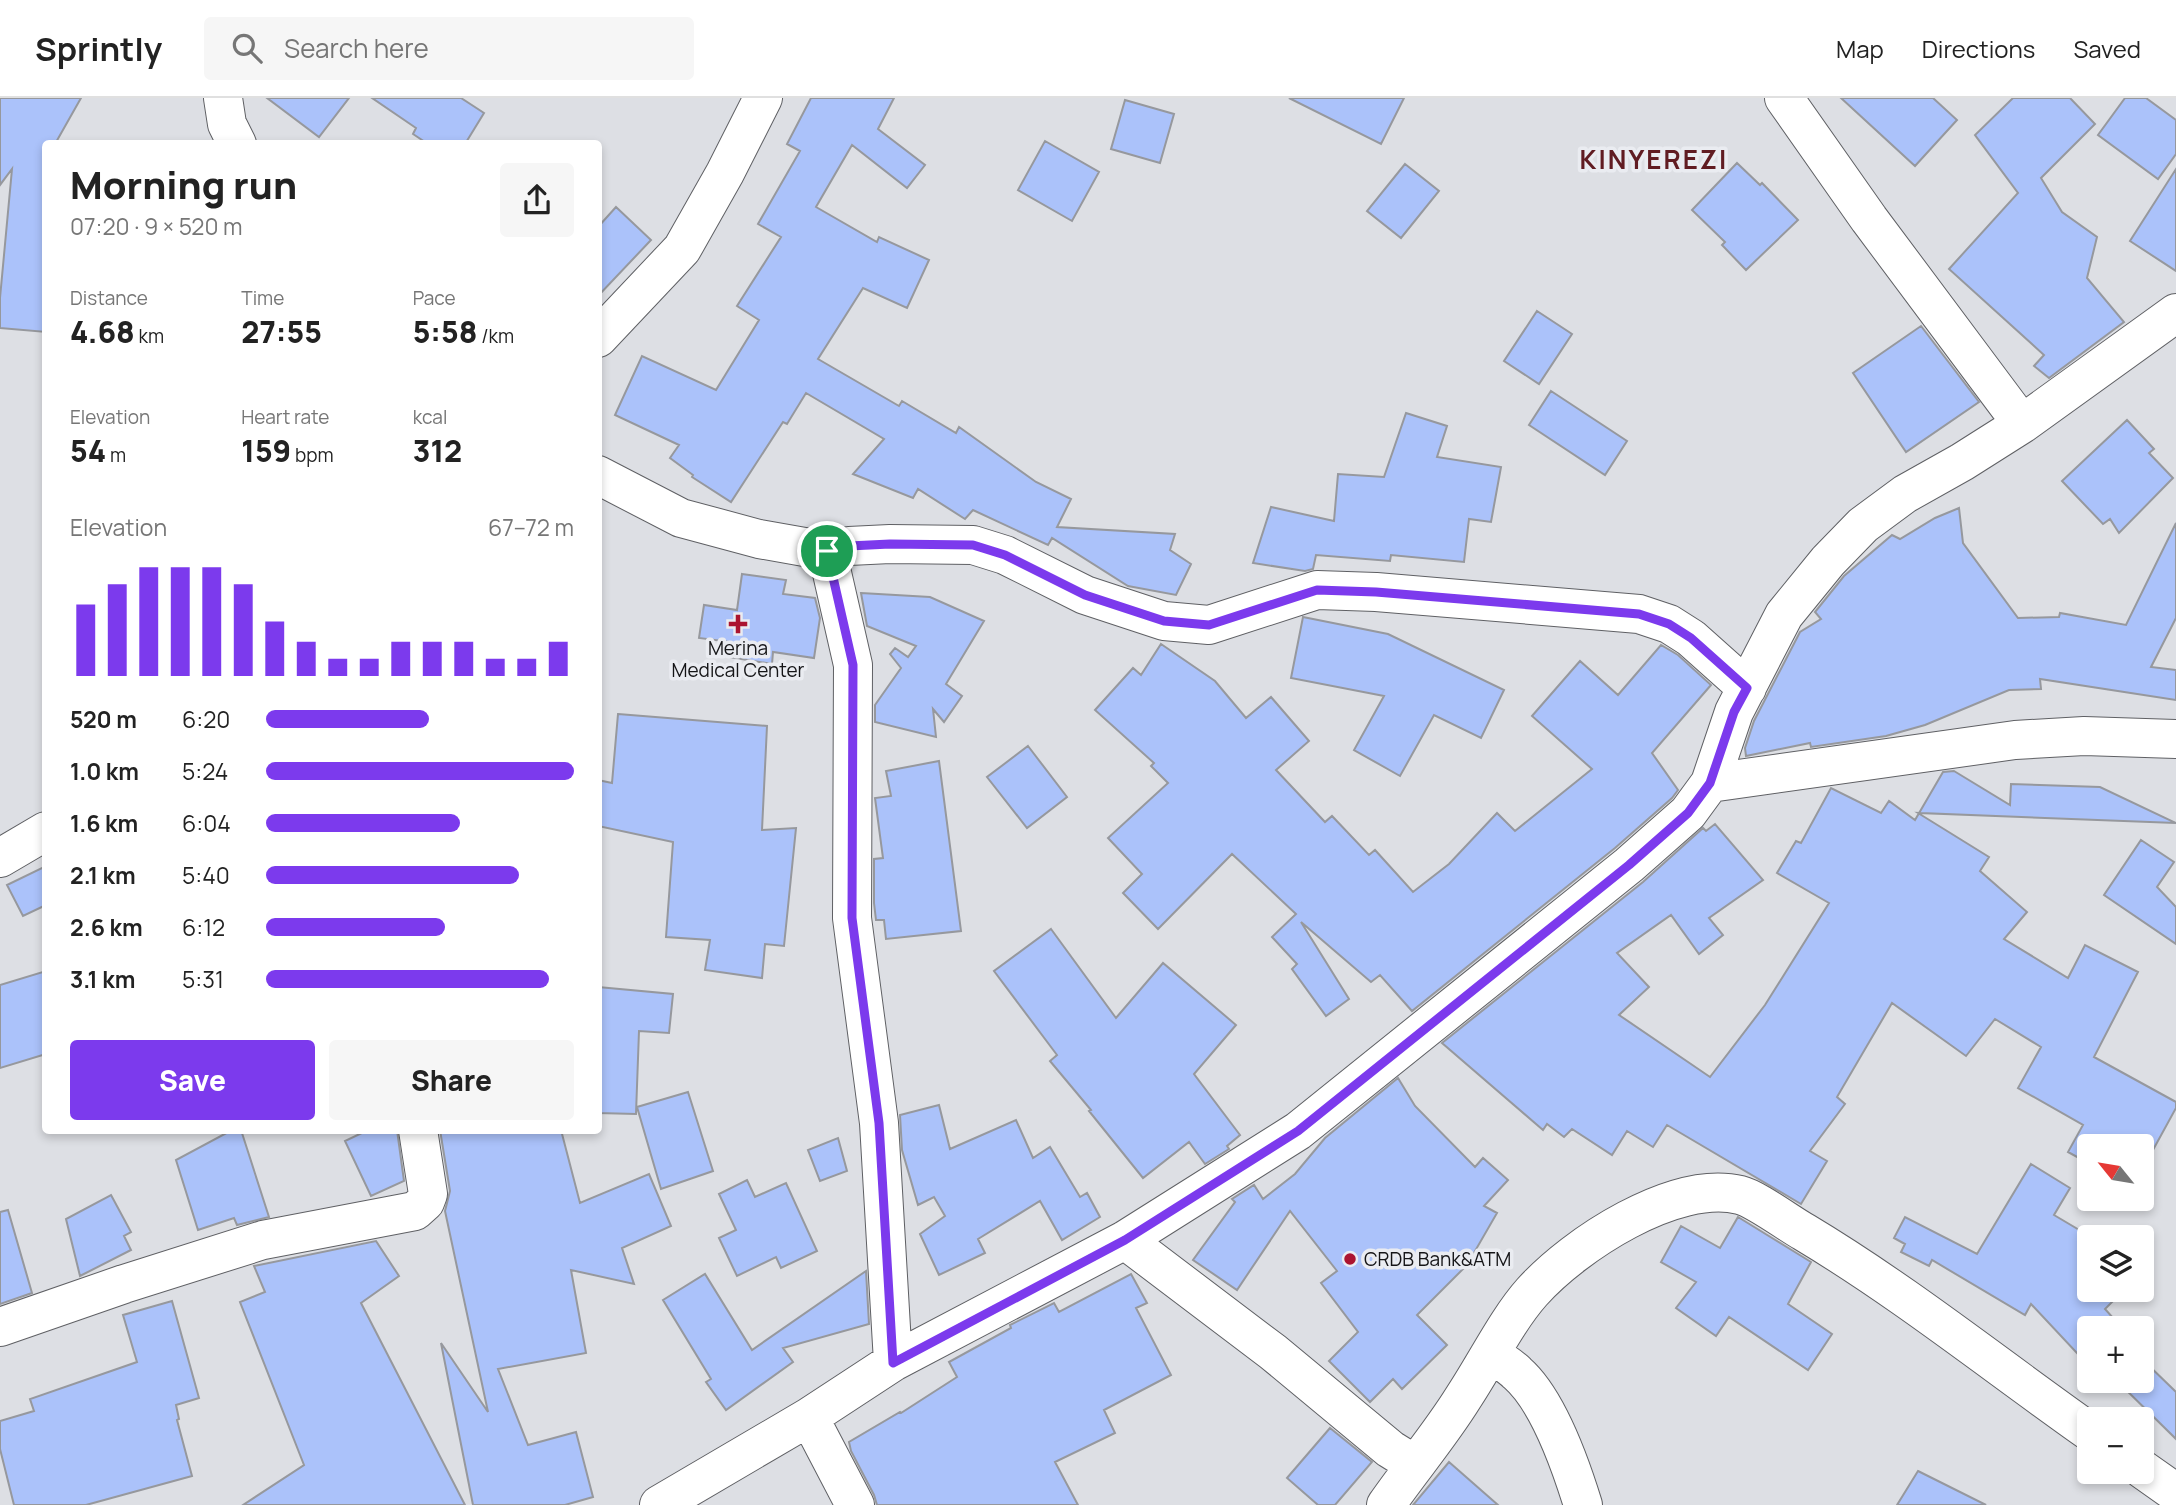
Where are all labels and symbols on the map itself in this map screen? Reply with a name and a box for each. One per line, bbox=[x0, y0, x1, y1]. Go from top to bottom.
district label: KINYEREZI bbox=[1580, 141, 1728, 177]
pin bbox=[797, 521, 857, 581]
marker: Merina Medical Center bbox=[728, 614, 748, 634]
place label: Merina Medical Center bbox=[672, 635, 805, 683]
north arrow bbox=[2077, 1134, 2154, 1211]
place label: CRDB Bank&ATM bbox=[1364, 1246, 1511, 1272]
marker: CRDB Bank&ATM bbox=[1342, 1251, 1358, 1267]

